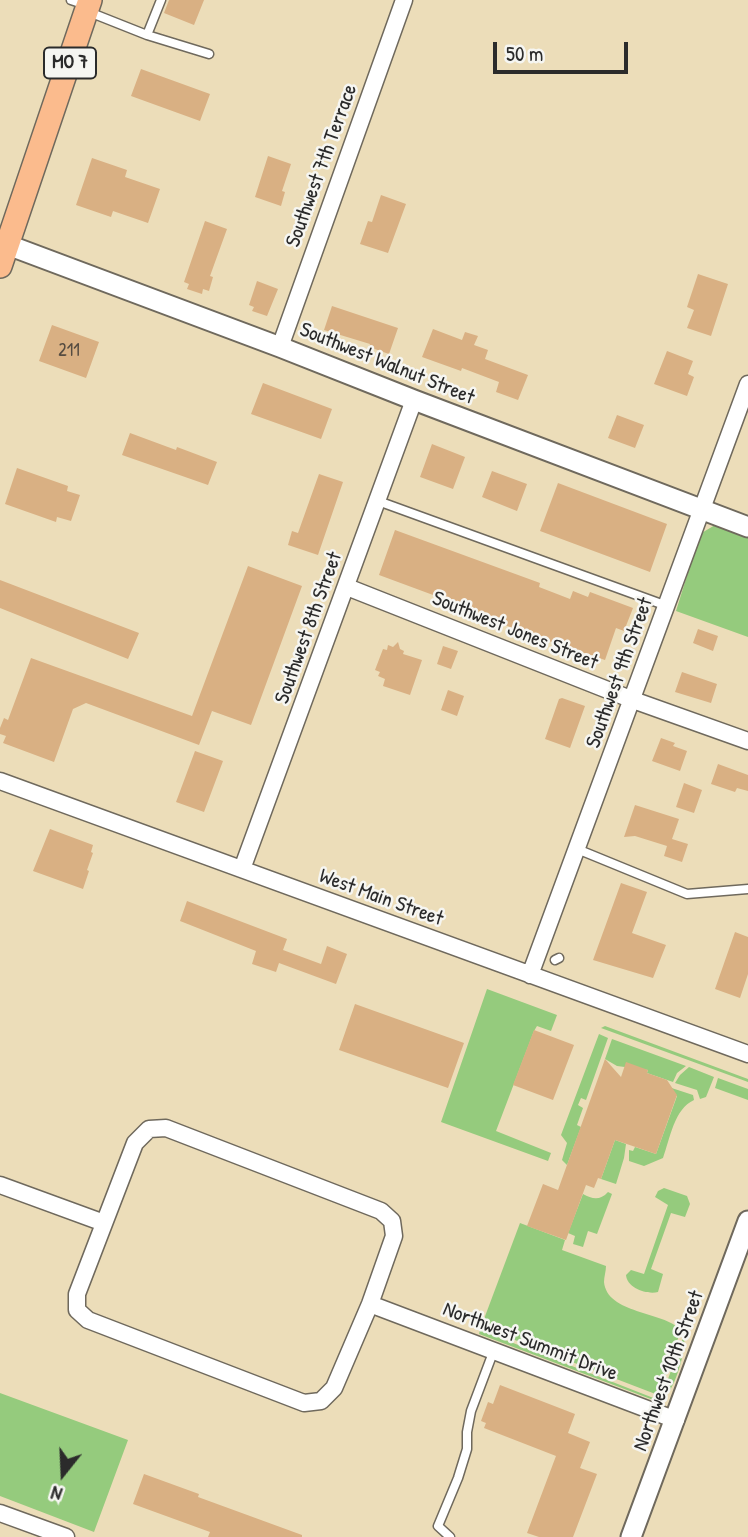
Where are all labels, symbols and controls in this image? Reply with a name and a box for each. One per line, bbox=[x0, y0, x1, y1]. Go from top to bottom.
scale bar bbox=[496, 28, 631, 72]
text: 50 m bbox=[506, 39, 543, 68]
road number: MO 7 bbox=[44, 48, 96, 78]
street label: Southwest 7th Terrace bbox=[281, 81, 363, 251]
street label: Southwest Walnut Street bbox=[296, 317, 478, 411]
house number: 211 bbox=[58, 340, 80, 362]
street label: Southwest 8th Street bbox=[270, 549, 348, 707]
street label: Southwest Jones Street bbox=[428, 586, 602, 676]
street label: Southwest 9th Street bbox=[581, 594, 659, 752]
street label: West Main Street bbox=[316, 864, 446, 932]
street label: Northwest 10th Street bbox=[628, 1287, 710, 1455]
street label: Northwest Summit Drive bbox=[439, 1297, 621, 1387]
north arrow bbox=[28, 1439, 98, 1509]
text: N bbox=[48, 1480, 65, 1508]

